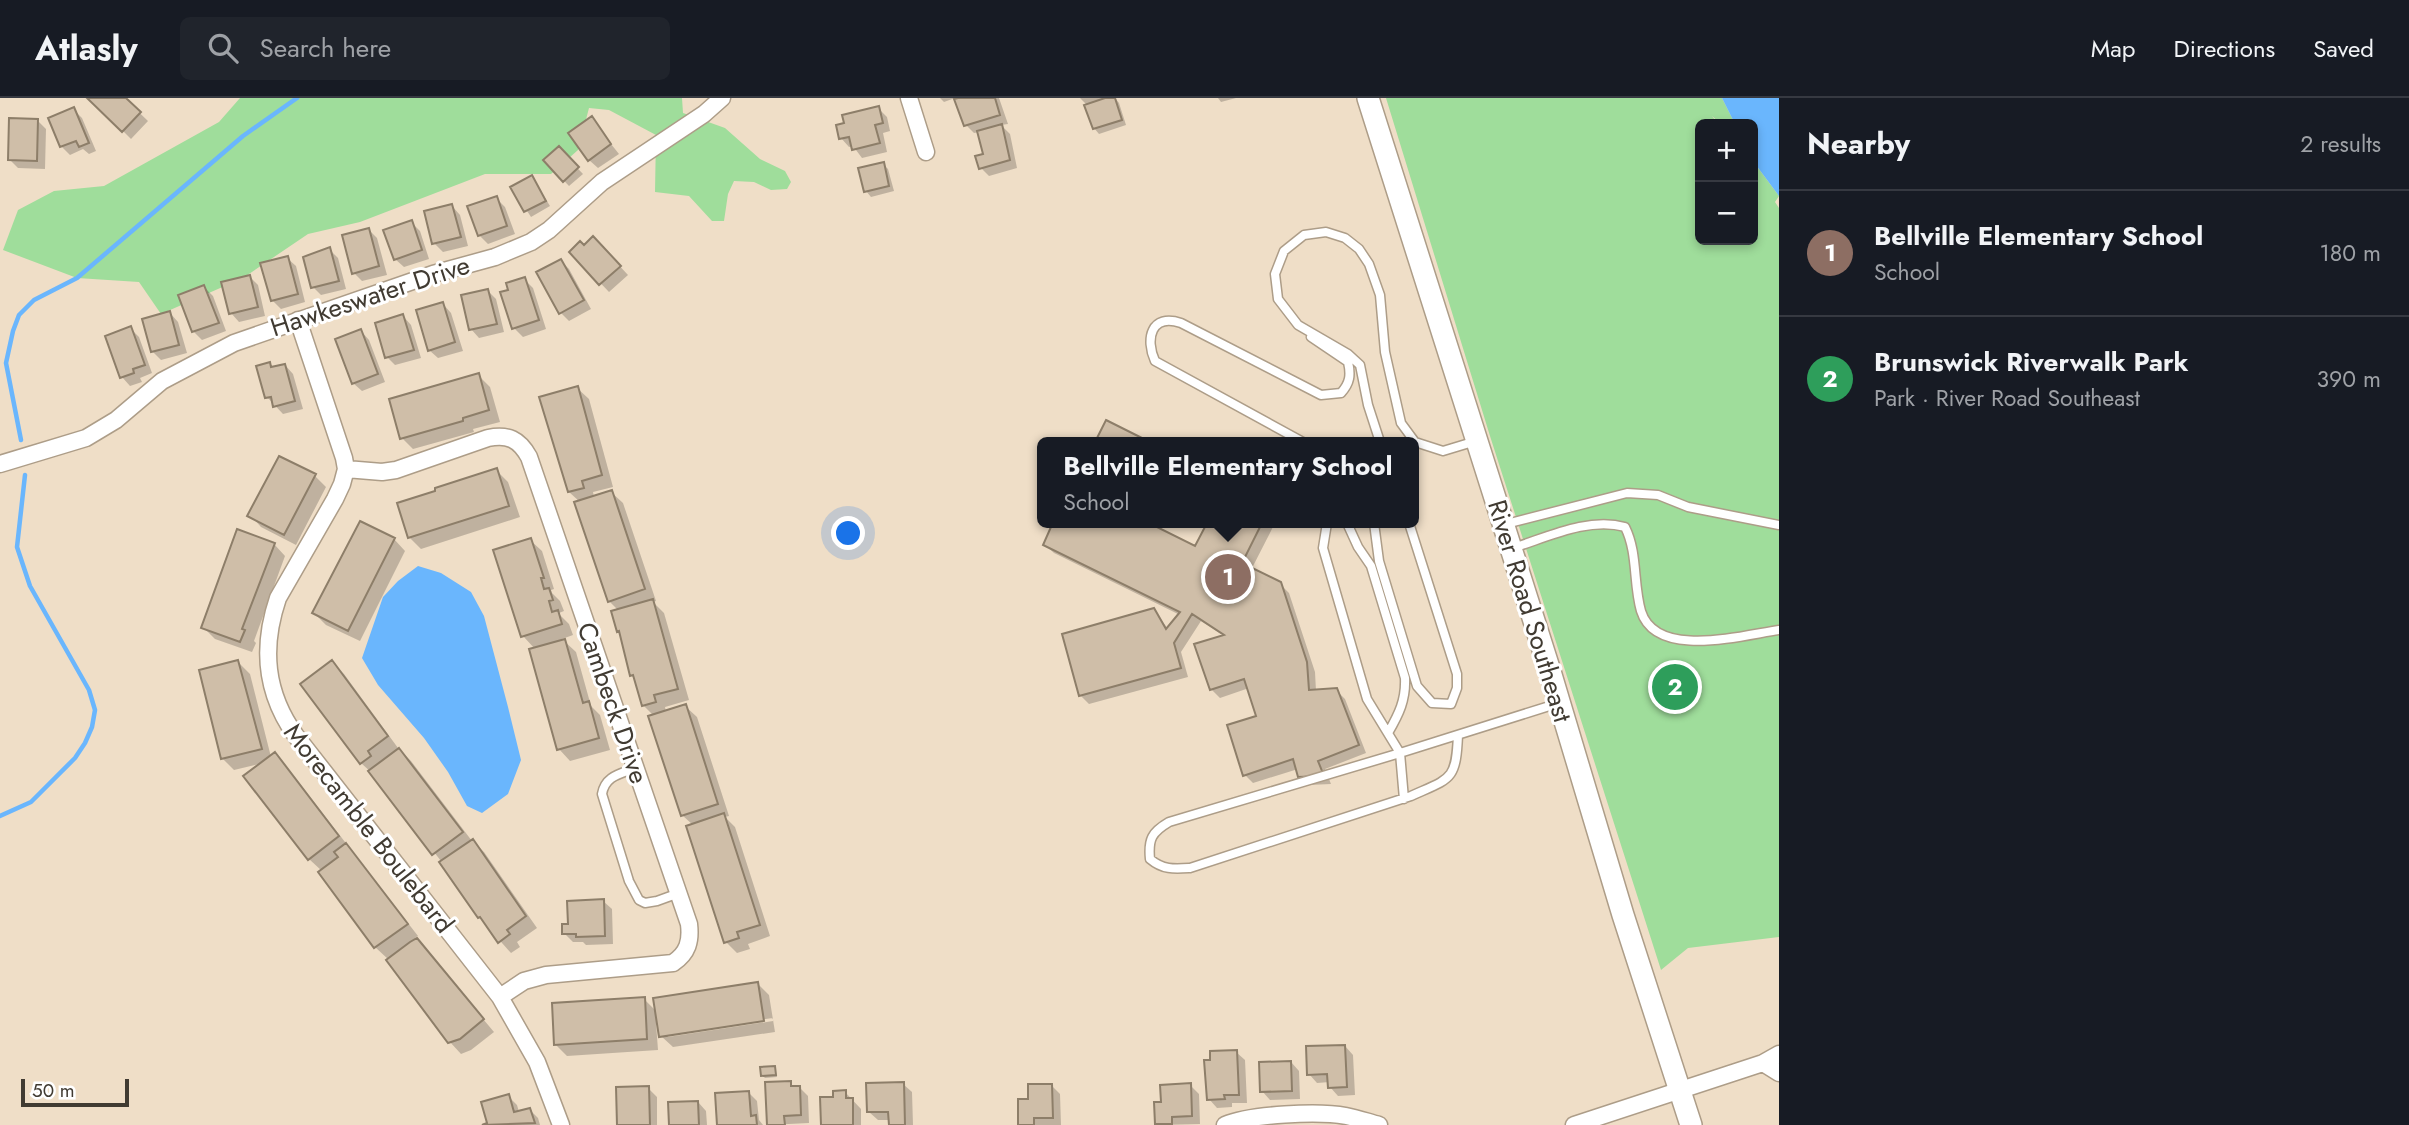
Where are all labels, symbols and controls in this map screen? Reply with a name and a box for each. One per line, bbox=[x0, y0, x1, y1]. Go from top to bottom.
search box bbox=[180, 17, 670, 80]
text: Atlasly bbox=[35, 25, 138, 72]
icon: search bbox=[204, 29, 242, 67]
text: Search here bbox=[260, 29, 391, 67]
text: Map bbox=[2091, 31, 2136, 66]
text: Directions bbox=[2174, 31, 2275, 66]
text: Saved bbox=[2313, 31, 2374, 66]
map controls bbox=[1695, 119, 1758, 245]
button: + bbox=[1695, 119, 1758, 182]
text: Nearby bbox=[1807, 122, 1910, 165]
text: 2 results bbox=[2300, 127, 2381, 161]
button: − bbox=[1695, 182, 1758, 245]
text: Bellville Elementary School bbox=[1874, 217, 2203, 255]
text: 1 bbox=[1824, 236, 1836, 270]
text: 180 m bbox=[2319, 236, 2381, 270]
street label: Hawkeswater Drive bbox=[265, 246, 475, 346]
text: School bbox=[1874, 255, 1940, 289]
text: Brunswick Riverwalk Park bbox=[1874, 343, 2189, 381]
text: 2 bbox=[1822, 362, 1838, 396]
text: 390 m bbox=[2317, 362, 2381, 396]
text: Park · River Road Southeast bbox=[1874, 381, 2140, 415]
popup bbox=[1037, 437, 1419, 528]
text: Bellville Elementary School bbox=[1063, 447, 1393, 485]
text: School bbox=[1063, 485, 1129, 519]
street label: River Road Southeast bbox=[1478, 495, 1582, 728]
your location bbox=[831, 516, 865, 550]
pin: 1 bbox=[1205, 551, 1251, 603]
street label: Cambeck Drive bbox=[568, 617, 658, 789]
pin: 2 bbox=[1652, 661, 1698, 713]
street label: Morecamble Boulebard bbox=[275, 715, 463, 941]
scale bar bbox=[21, 1076, 130, 1108]
text: 50 m bbox=[32, 1077, 75, 1104]

